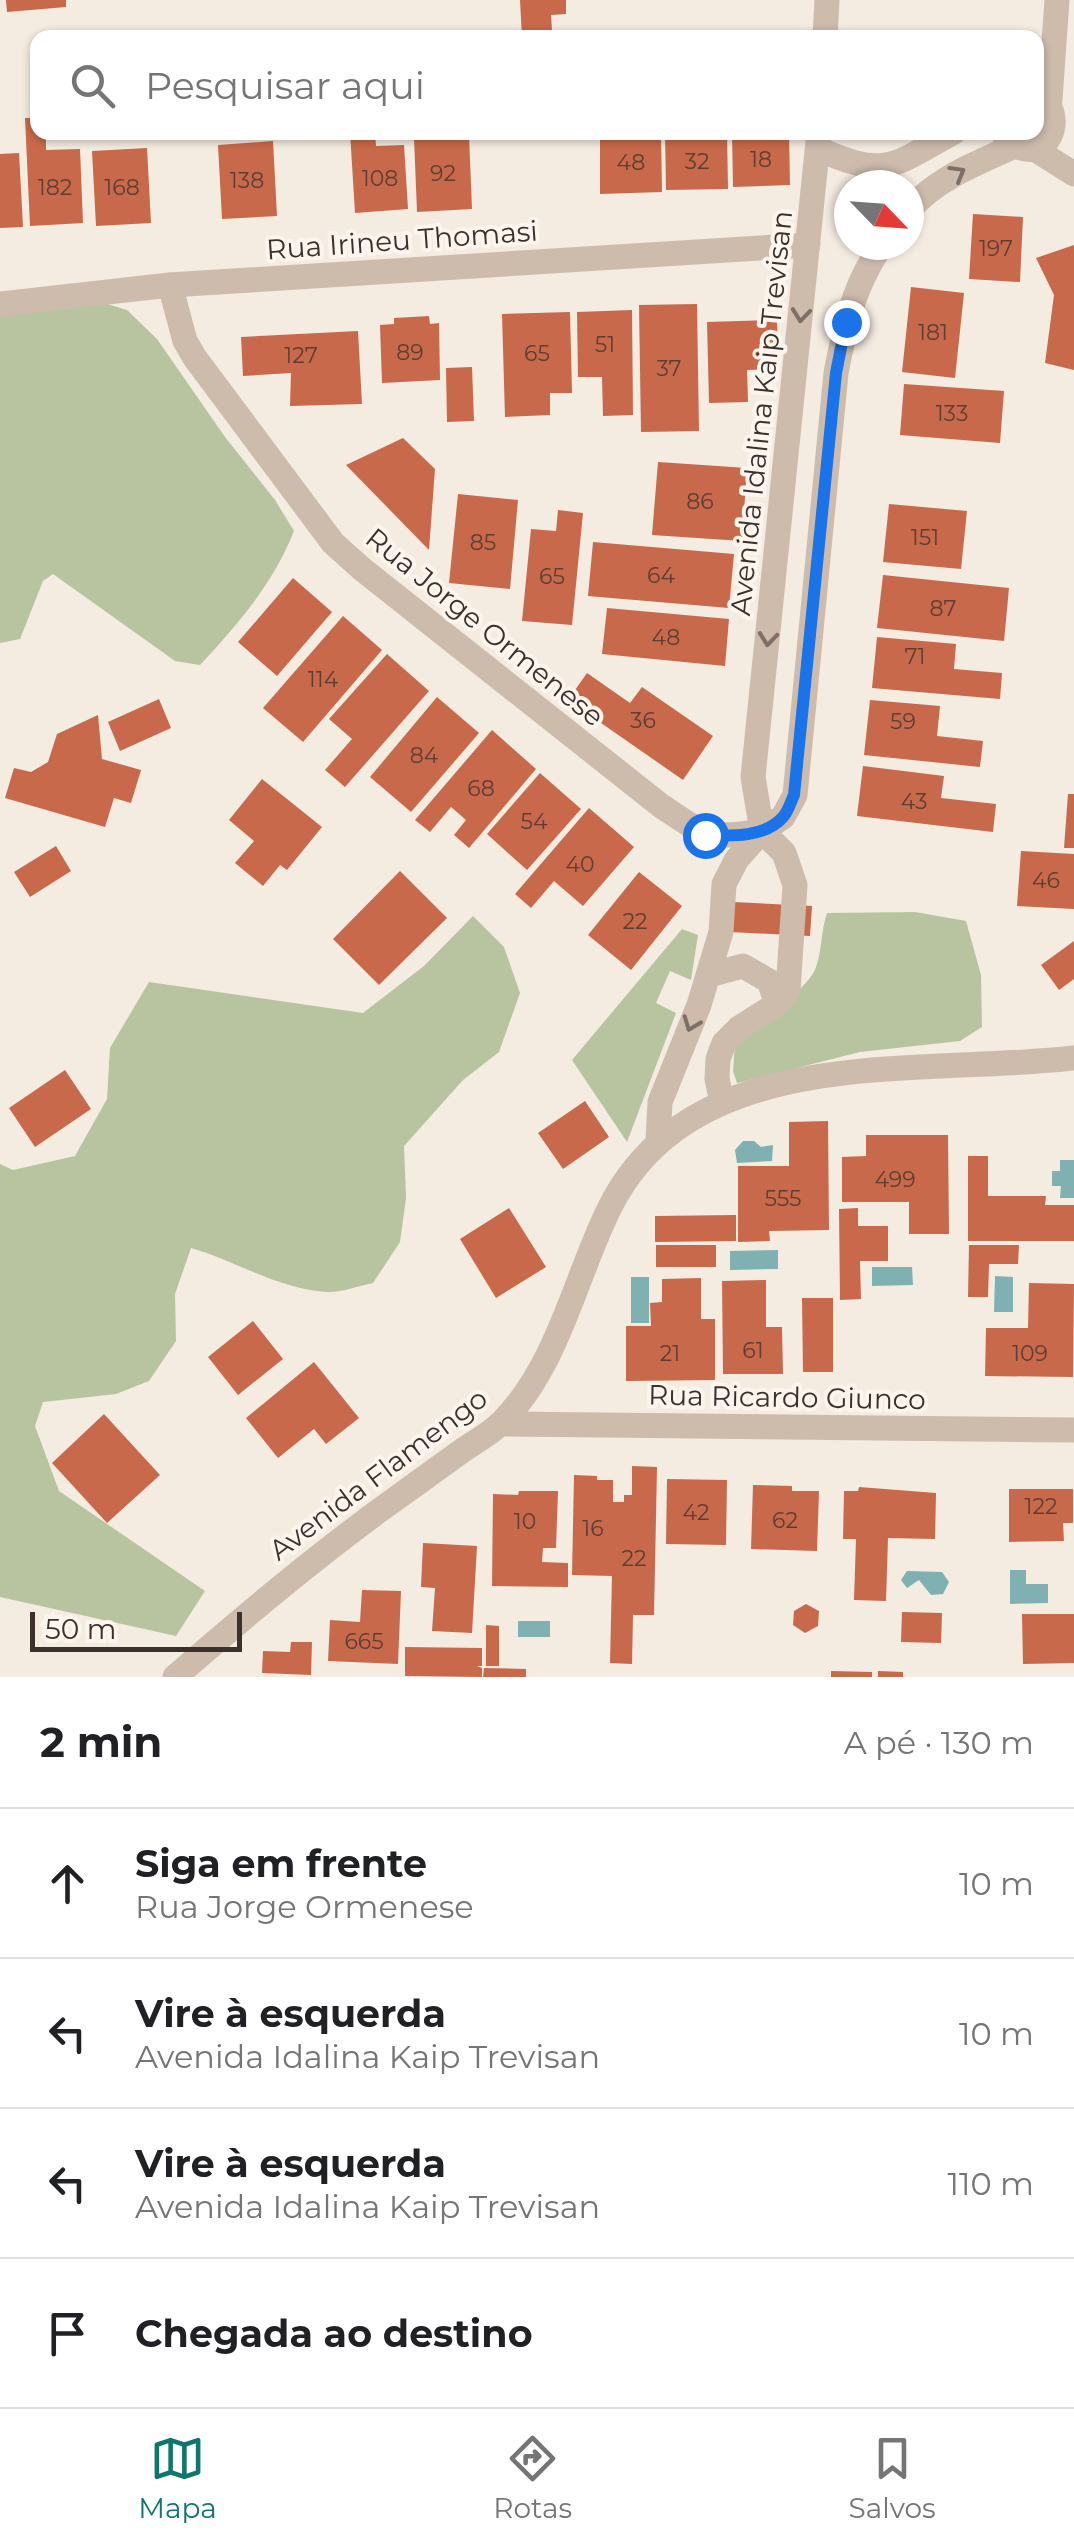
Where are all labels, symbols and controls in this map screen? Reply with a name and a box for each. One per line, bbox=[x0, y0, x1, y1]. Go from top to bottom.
search box bbox=[30, 30, 1044, 140]
icon: search bbox=[65, 58, 120, 113]
text: Pesquisar aqui bbox=[145, 62, 425, 109]
house number: 18 bbox=[750, 146, 772, 173]
house number: 32 bbox=[685, 148, 709, 175]
house number: 48 bbox=[617, 149, 645, 176]
house number: 92 bbox=[430, 160, 456, 187]
house number: 108 bbox=[362, 165, 398, 192]
one-way arrow bbox=[947, 166, 965, 185]
house number: 138 bbox=[230, 167, 264, 194]
north arrow bbox=[834, 170, 924, 260]
house number: 182 bbox=[38, 174, 72, 201]
house number: 168 bbox=[104, 174, 140, 201]
street label: Avenida Idalina Kaip Trevisan bbox=[723, 209, 799, 617]
street label: Rua Irineu Thomasi bbox=[265, 214, 539, 266]
house number: 197 bbox=[979, 235, 1013, 262]
route end bbox=[824, 300, 870, 346]
one-way arrow bbox=[791, 308, 813, 324]
house number: 181 bbox=[918, 319, 948, 346]
house number: 51 bbox=[595, 331, 615, 358]
house number: 89 bbox=[396, 339, 424, 366]
house number: 65 bbox=[524, 340, 550, 367]
house number: 127 bbox=[284, 342, 318, 369]
house number: 37 bbox=[656, 355, 682, 382]
house number: 133 bbox=[936, 400, 968, 427]
house number: 86 bbox=[686, 488, 714, 515]
street label: Rua Jorge Ormenese bbox=[359, 521, 611, 733]
house number: 151 bbox=[911, 524, 939, 551]
house number: 85 bbox=[470, 529, 496, 556]
house number: 64 bbox=[647, 562, 675, 589]
house number: 65 bbox=[539, 563, 565, 590]
house number: 87 bbox=[930, 595, 957, 622]
house number: 48 bbox=[652, 624, 680, 651]
one-way arrow bbox=[758, 631, 779, 647]
house number: 71 bbox=[904, 643, 926, 670]
house number: 114 bbox=[308, 666, 339, 693]
house number: 36 bbox=[630, 707, 656, 734]
house number: 59 bbox=[890, 708, 916, 735]
house number: 84 bbox=[410, 742, 439, 769]
house number: 68 bbox=[467, 775, 495, 802]
house number: 43 bbox=[901, 788, 927, 815]
house number: 54 bbox=[521, 808, 548, 835]
route start bbox=[683, 813, 729, 859]
house number: 40 bbox=[565, 851, 595, 878]
house number: 46 bbox=[1032, 867, 1060, 894]
house number: 22 bbox=[623, 908, 648, 935]
one-way arrow bbox=[682, 1015, 703, 1032]
house number: 499 bbox=[874, 1166, 916, 1193]
house number: 555 bbox=[764, 1185, 802, 1212]
house number: 61 bbox=[742, 1337, 764, 1364]
house number: 21 bbox=[660, 1340, 680, 1367]
house number: 109 bbox=[1012, 1340, 1048, 1367]
street label: Rua Ricardo Giunco bbox=[648, 1378, 926, 1416]
street label: Avenida Flamengo bbox=[262, 1381, 494, 1567]
house number: 122 bbox=[1025, 1493, 1057, 1520]
house number: 42 bbox=[683, 1499, 710, 1526]
house number: 62 bbox=[772, 1507, 798, 1534]
house number: 10 bbox=[514, 1508, 536, 1535]
house number: 16 bbox=[582, 1515, 604, 1542]
house number: 22 bbox=[622, 1545, 647, 1572]
scale bar bbox=[30, 1607, 242, 1652]
text: 50 m bbox=[45, 1612, 116, 1646]
house number: 665 bbox=[344, 1628, 384, 1655]
text: 2 min bbox=[40, 1716, 162, 1768]
text: A pé · 130 m bbox=[844, 1723, 1034, 1762]
text: Siga em frente bbox=[135, 1840, 427, 1887]
icon: ahead bbox=[40, 1856, 95, 1911]
text: 10 m bbox=[959, 1864, 1034, 1903]
text: Rua Jorge Ormenese bbox=[135, 1887, 474, 1926]
text: Vire à esquerda bbox=[135, 1990, 446, 2037]
icon: left bbox=[40, 2006, 95, 2061]
text: 10 m bbox=[959, 2014, 1034, 2053]
text: Avenida Idalina Kaip Trevisan bbox=[135, 2037, 600, 2076]
text: Vire à esquerda bbox=[135, 2140, 446, 2187]
icon: left bbox=[40, 2156, 95, 2211]
text: 110 m bbox=[947, 2164, 1034, 2203]
text: Avenida Idalina Kaip Trevisan bbox=[135, 2187, 600, 2226]
icon: arrive bbox=[40, 2306, 95, 2361]
text: Chegada ao destino bbox=[135, 2310, 533, 2357]
tab: Mapa bbox=[138, 2431, 217, 2525]
tab: Rotas bbox=[493, 2431, 572, 2525]
tab: Salvos bbox=[849, 2431, 936, 2525]

